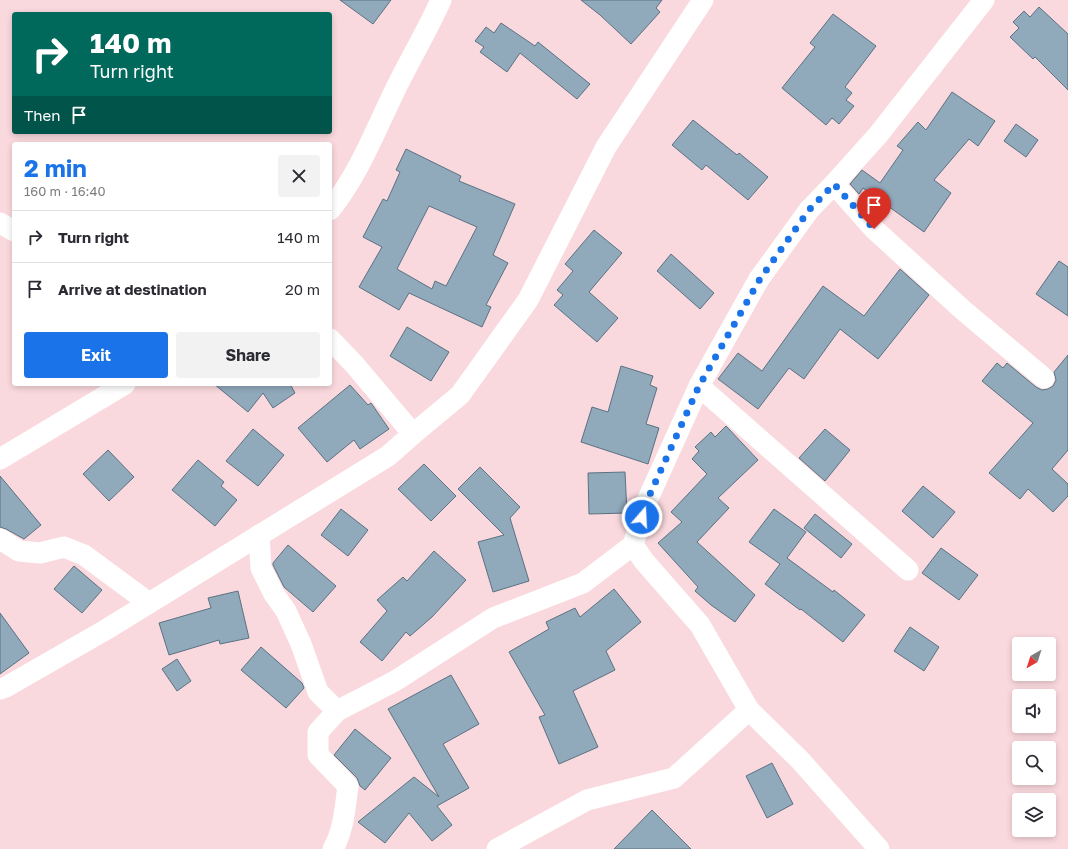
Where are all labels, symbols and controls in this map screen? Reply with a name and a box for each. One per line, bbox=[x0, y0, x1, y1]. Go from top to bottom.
text: 140 m bbox=[90, 26, 172, 59]
icon: right bbox=[24, 28, 76, 80]
text: Turn right bbox=[90, 60, 174, 82]
icon: arrive bbox=[68, 104, 90, 126]
text: Then bbox=[24, 106, 60, 124]
text: 2 min bbox=[24, 153, 87, 182]
button: close bbox=[278, 155, 320, 197]
text: 160 m · 16:40 bbox=[24, 183, 105, 199]
pin bbox=[857, 188, 891, 229]
icon: arrive bbox=[863, 194, 885, 216]
icon: right bbox=[24, 226, 46, 248]
text: Turn right bbox=[58, 228, 129, 246]
text: 140 m bbox=[277, 228, 320, 246]
icon: arrive bbox=[24, 278, 46, 300]
text: Arrive at destination bbox=[58, 280, 207, 298]
text: 20 m bbox=[285, 280, 320, 298]
button: Exit bbox=[24, 332, 168, 378]
button: Share bbox=[176, 332, 320, 378]
position arrow bbox=[621, 496, 663, 538]
north arrow bbox=[1012, 637, 1056, 681]
map controls bbox=[1012, 637, 1056, 837]
button: sound bbox=[1012, 689, 1056, 733]
button: search bbox=[1012, 741, 1056, 785]
button: layers bbox=[1012, 793, 1056, 837]

